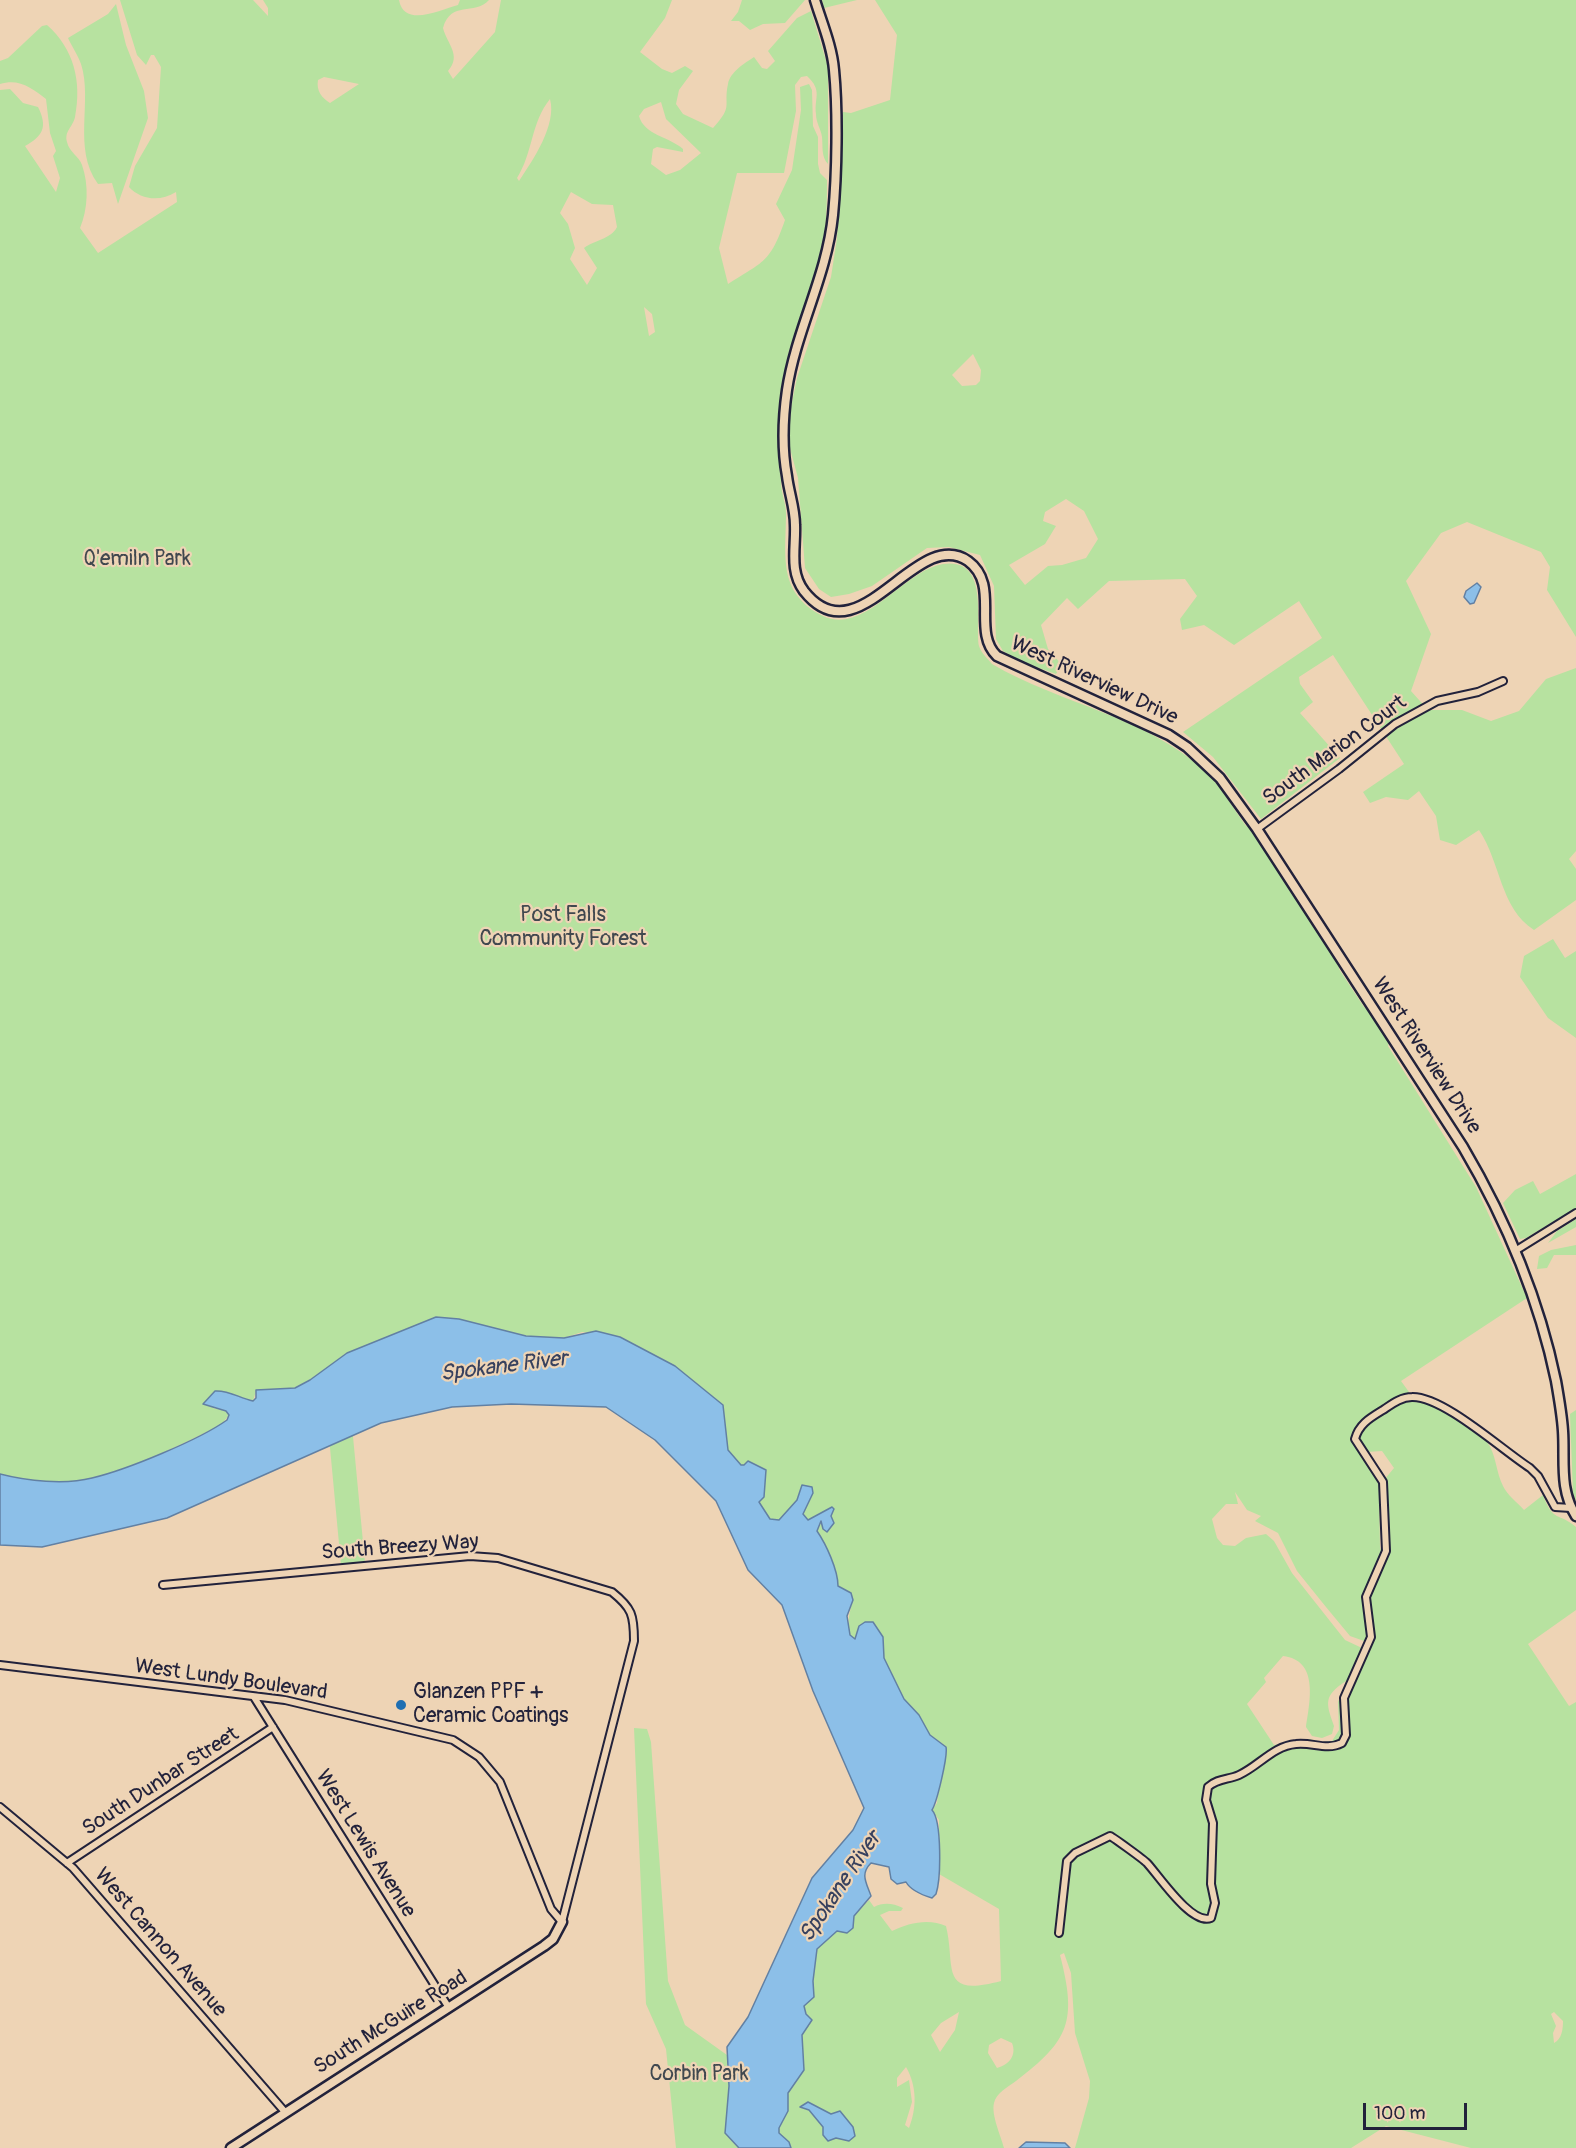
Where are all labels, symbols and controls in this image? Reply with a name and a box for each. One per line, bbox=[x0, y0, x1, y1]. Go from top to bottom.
park label: Q'emiln Park bbox=[83, 547, 191, 573]
street label: West Riverview Drive bbox=[1006, 631, 1182, 731]
street label: South Marion Court bbox=[1258, 690, 1412, 812]
park label: Post Falls Community Forest bbox=[479, 903, 647, 953]
street label: West Riverview Drive bbox=[1366, 973, 1486, 1139]
water label: Spokane River bbox=[439, 1346, 569, 1388]
street label: South Breezy Way bbox=[320, 1530, 480, 1566]
street label: West Lundy Boulevard bbox=[133, 1654, 329, 1706]
place label: Glanzen PPF + Ceramic Coatings bbox=[413, 1680, 568, 1730]
marker: Glanzen PPF + Ceramic Coatings bbox=[394, 1698, 408, 1712]
street label: South Dunbar Street bbox=[78, 1722, 244, 1842]
street label: West Lewis Avenue bbox=[309, 1766, 421, 1922]
water label: Spokane River bbox=[794, 1827, 888, 1947]
street label: West Cannon Avenue bbox=[88, 1863, 232, 2023]
street label: South McGuire Road bbox=[310, 1966, 472, 2080]
park label: Corbin Park bbox=[650, 2062, 748, 2088]
scale bar bbox=[1366, 2091, 1470, 2129]
text: 100 m bbox=[1374, 2102, 1426, 2125]

